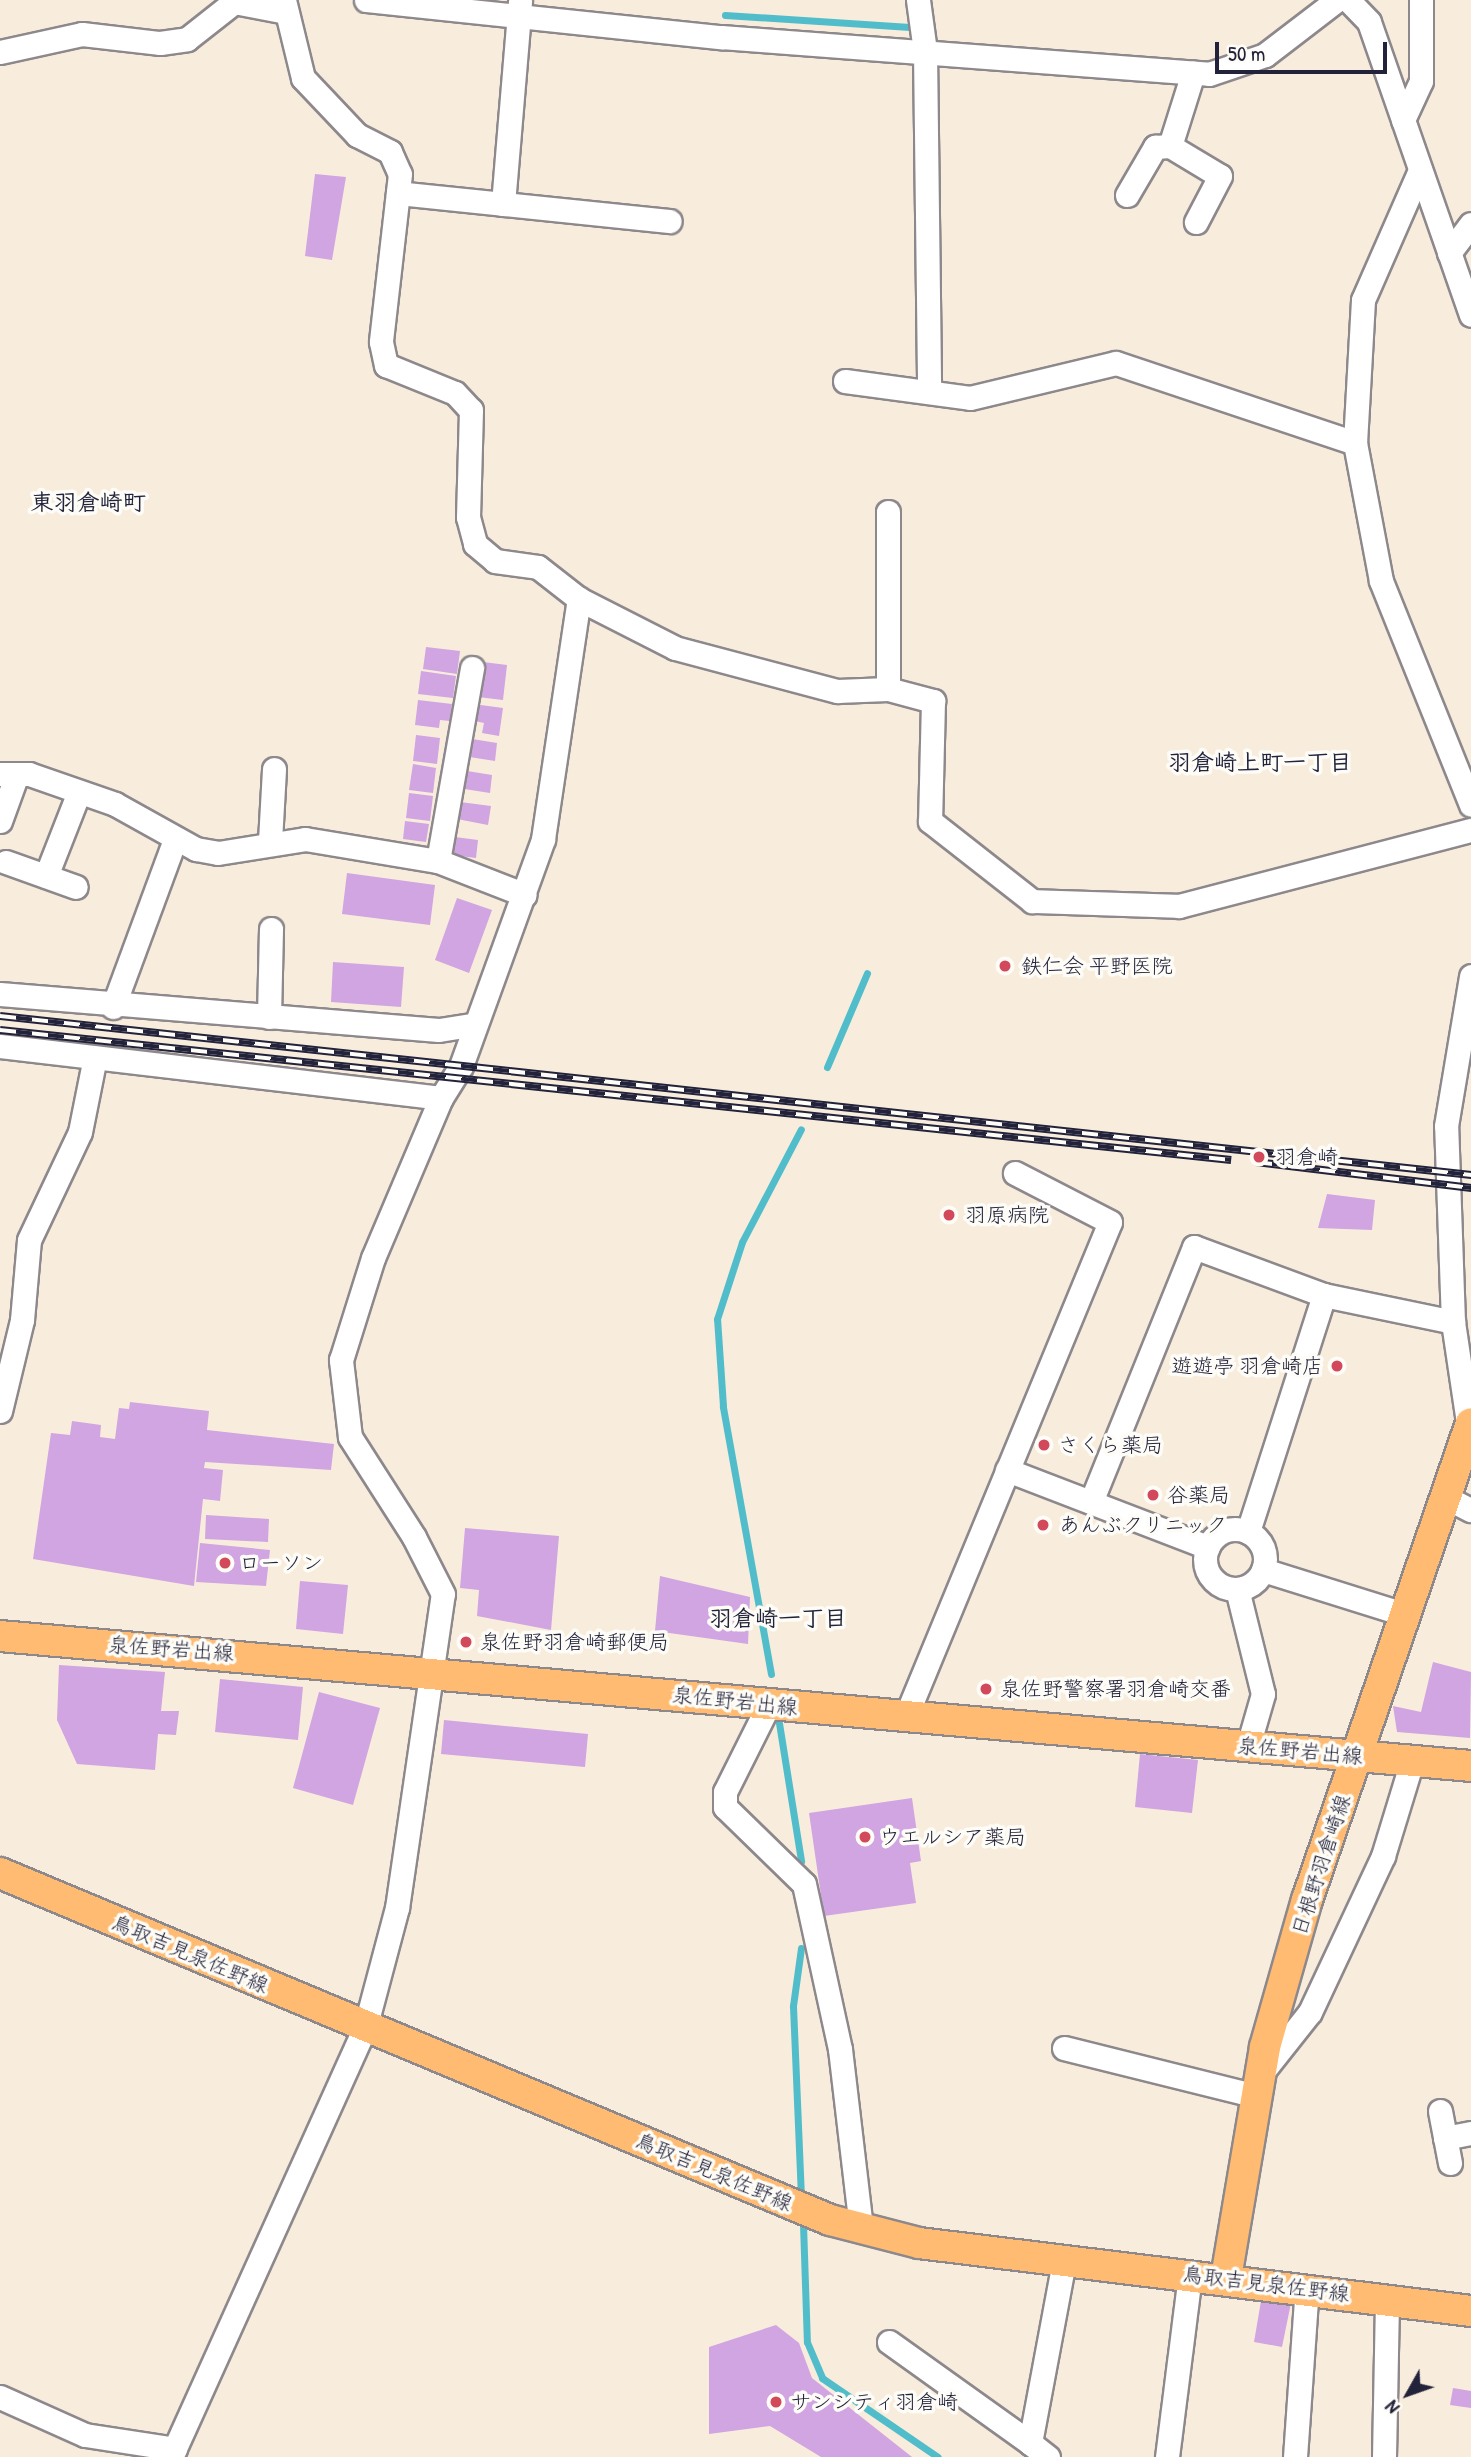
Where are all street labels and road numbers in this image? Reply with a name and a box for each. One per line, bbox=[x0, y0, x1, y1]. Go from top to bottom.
street label: 泉佐野岩出線 bbox=[107, 1632, 235, 1666]
street label: 泉佐野岩出線 bbox=[671, 1682, 799, 1720]
street label: 泉佐野岩出線 bbox=[1236, 1733, 1364, 1769]
street label: 日根野羽倉崎線 bbox=[1286, 1791, 1356, 1939]
street label: 鳥取吉見泉佐野線 bbox=[108, 1910, 272, 1998]
street label: 鳥取吉見泉佐野線 bbox=[632, 2128, 796, 2216]
street label: 鳥取吉見泉佐野線 bbox=[1181, 2261, 1351, 2307]

